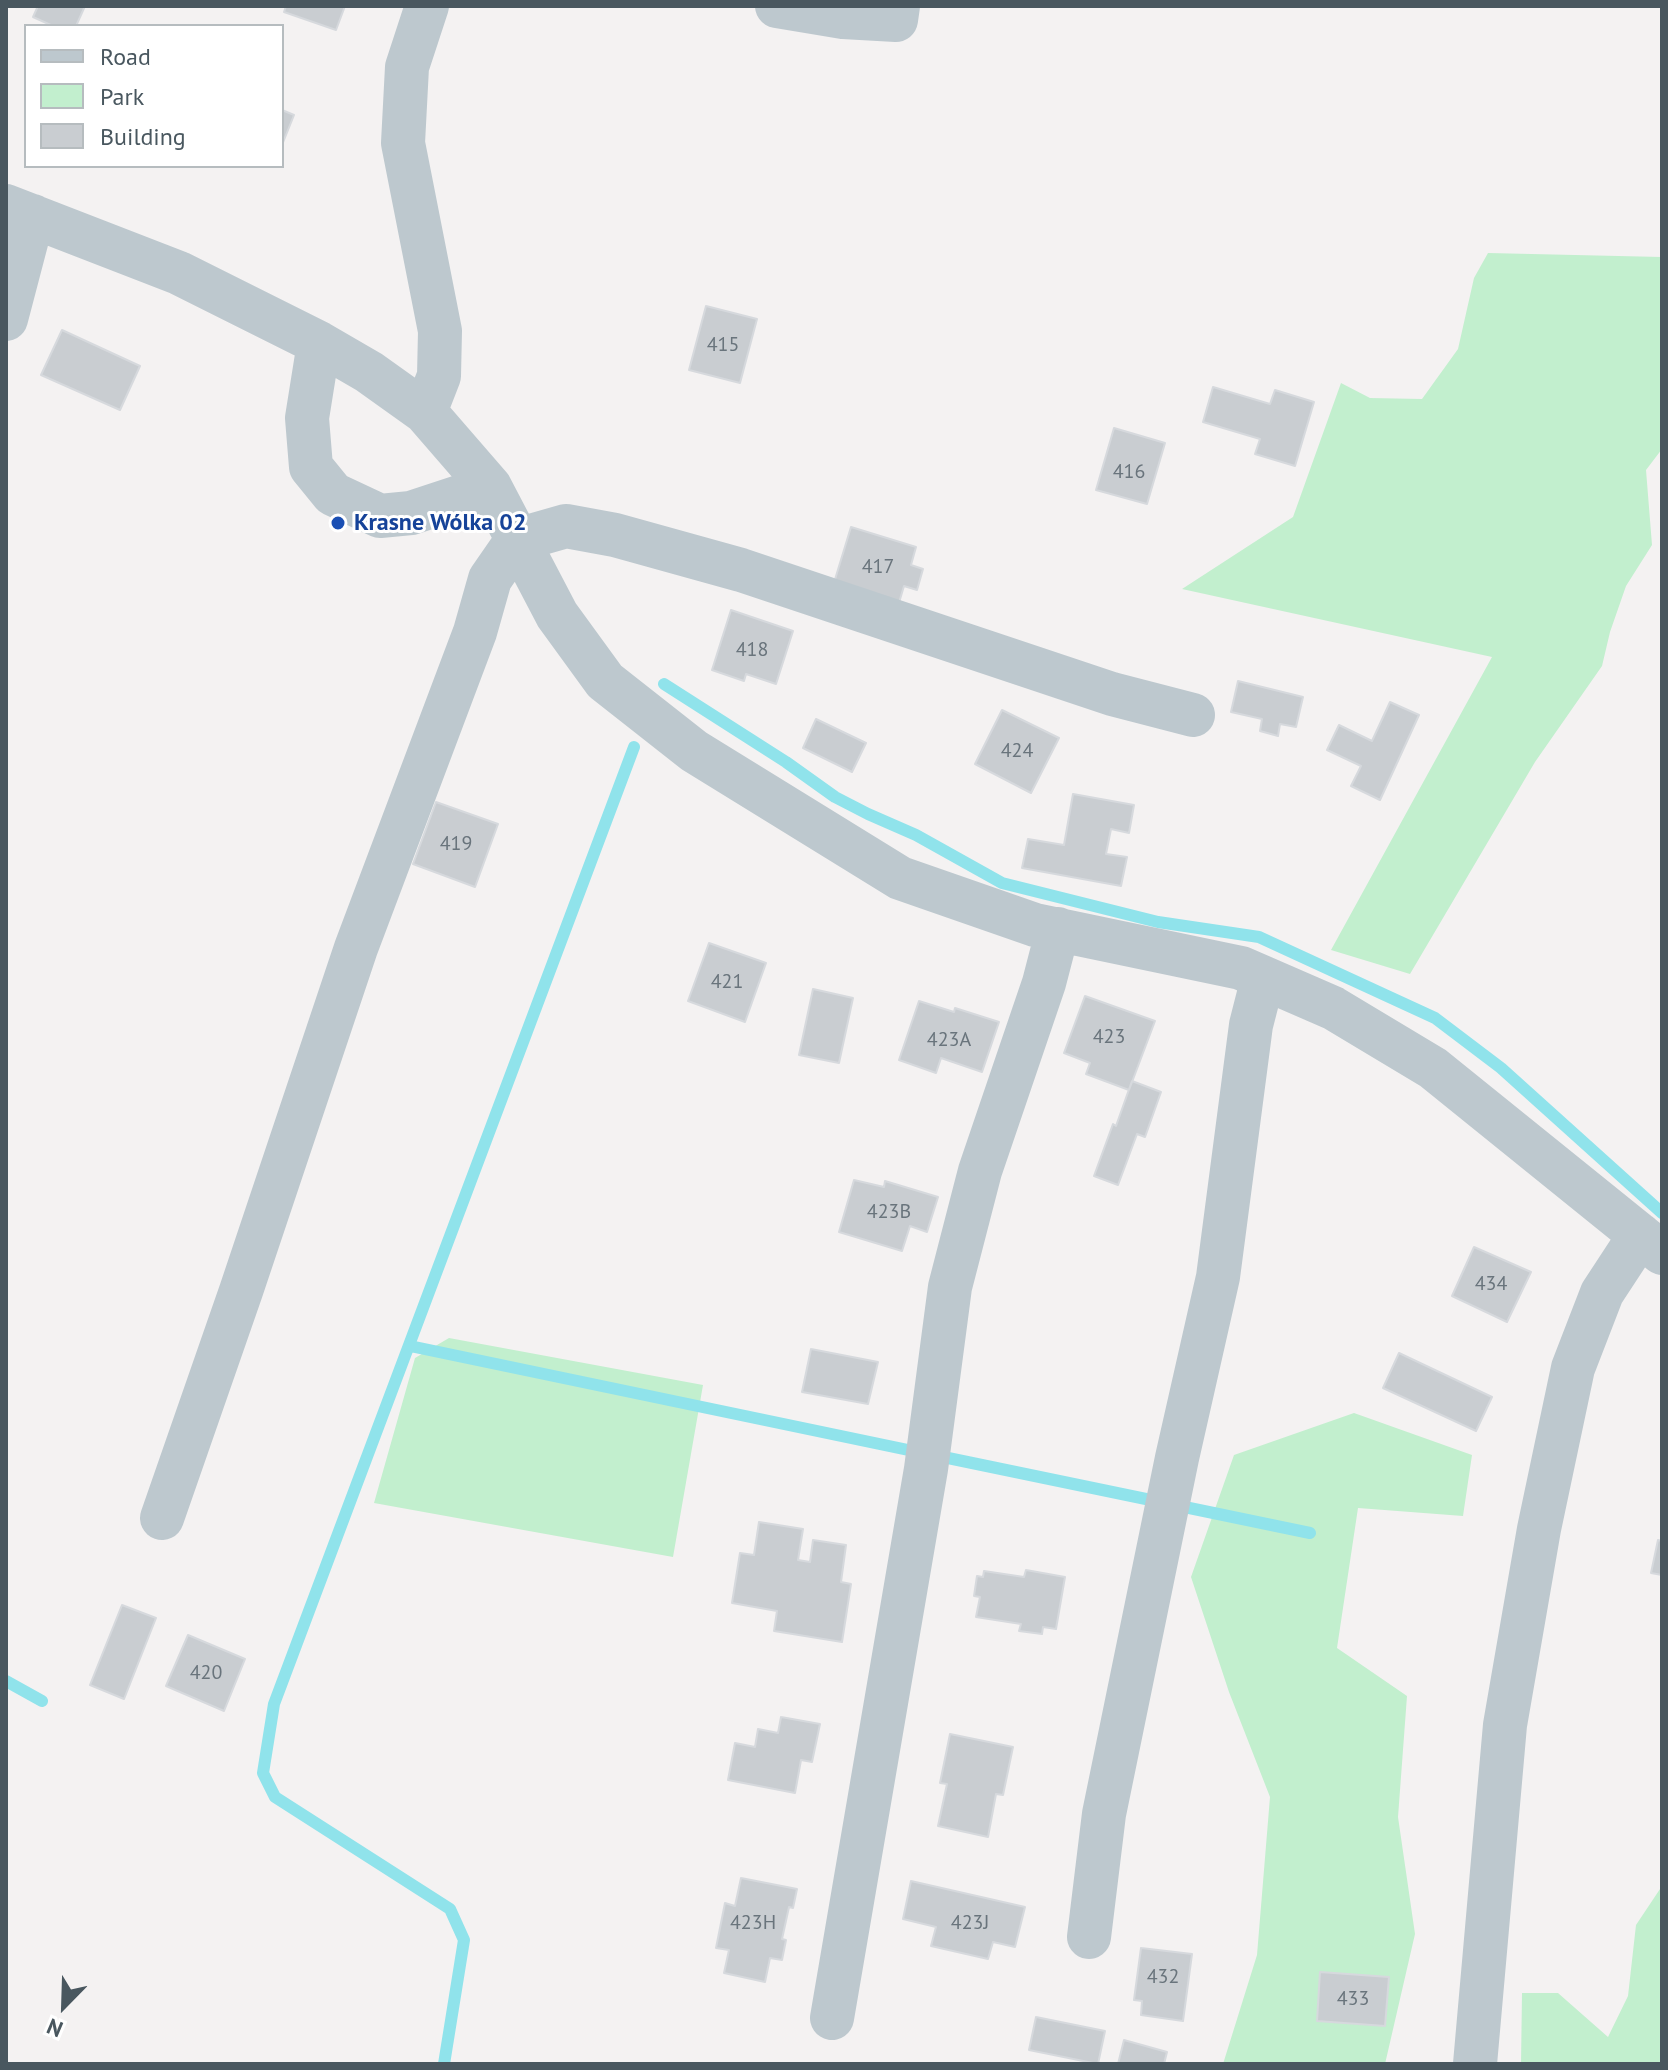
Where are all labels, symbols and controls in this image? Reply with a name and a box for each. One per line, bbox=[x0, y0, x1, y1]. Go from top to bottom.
legend bbox=[24, 24, 284, 168]
text: Road bbox=[100, 41, 151, 72]
text: Park bbox=[100, 81, 144, 112]
text: Building bbox=[100, 121, 186, 152]
house number: 415 bbox=[707, 333, 739, 357]
house number: 416 bbox=[1113, 460, 1145, 484]
place label: Krasne Wólka 02 bbox=[354, 509, 527, 537]
marker: Krasne Wólka 02 bbox=[329, 514, 347, 532]
house number: 417 bbox=[862, 555, 894, 579]
house number: 418 bbox=[736, 638, 768, 662]
house number: 424 bbox=[1001, 739, 1033, 763]
house number: 419 bbox=[440, 832, 472, 856]
house number: 421 bbox=[711, 970, 743, 994]
house number: 423 bbox=[1093, 1025, 1125, 1049]
house number: 423A bbox=[927, 1028, 971, 1052]
house number: 423B bbox=[867, 1200, 911, 1224]
house number: 434 bbox=[1475, 1272, 1507, 1296]
house number: 420 bbox=[190, 1661, 222, 1685]
house number: 423H bbox=[730, 1911, 776, 1935]
house number: 423J bbox=[951, 1911, 989, 1935]
house number: 432 bbox=[1147, 1965, 1179, 1989]
north arrow bbox=[24, 1966, 104, 2046]
house number: 433 bbox=[1337, 1987, 1369, 2011]
text: N bbox=[42, 2012, 67, 2044]

